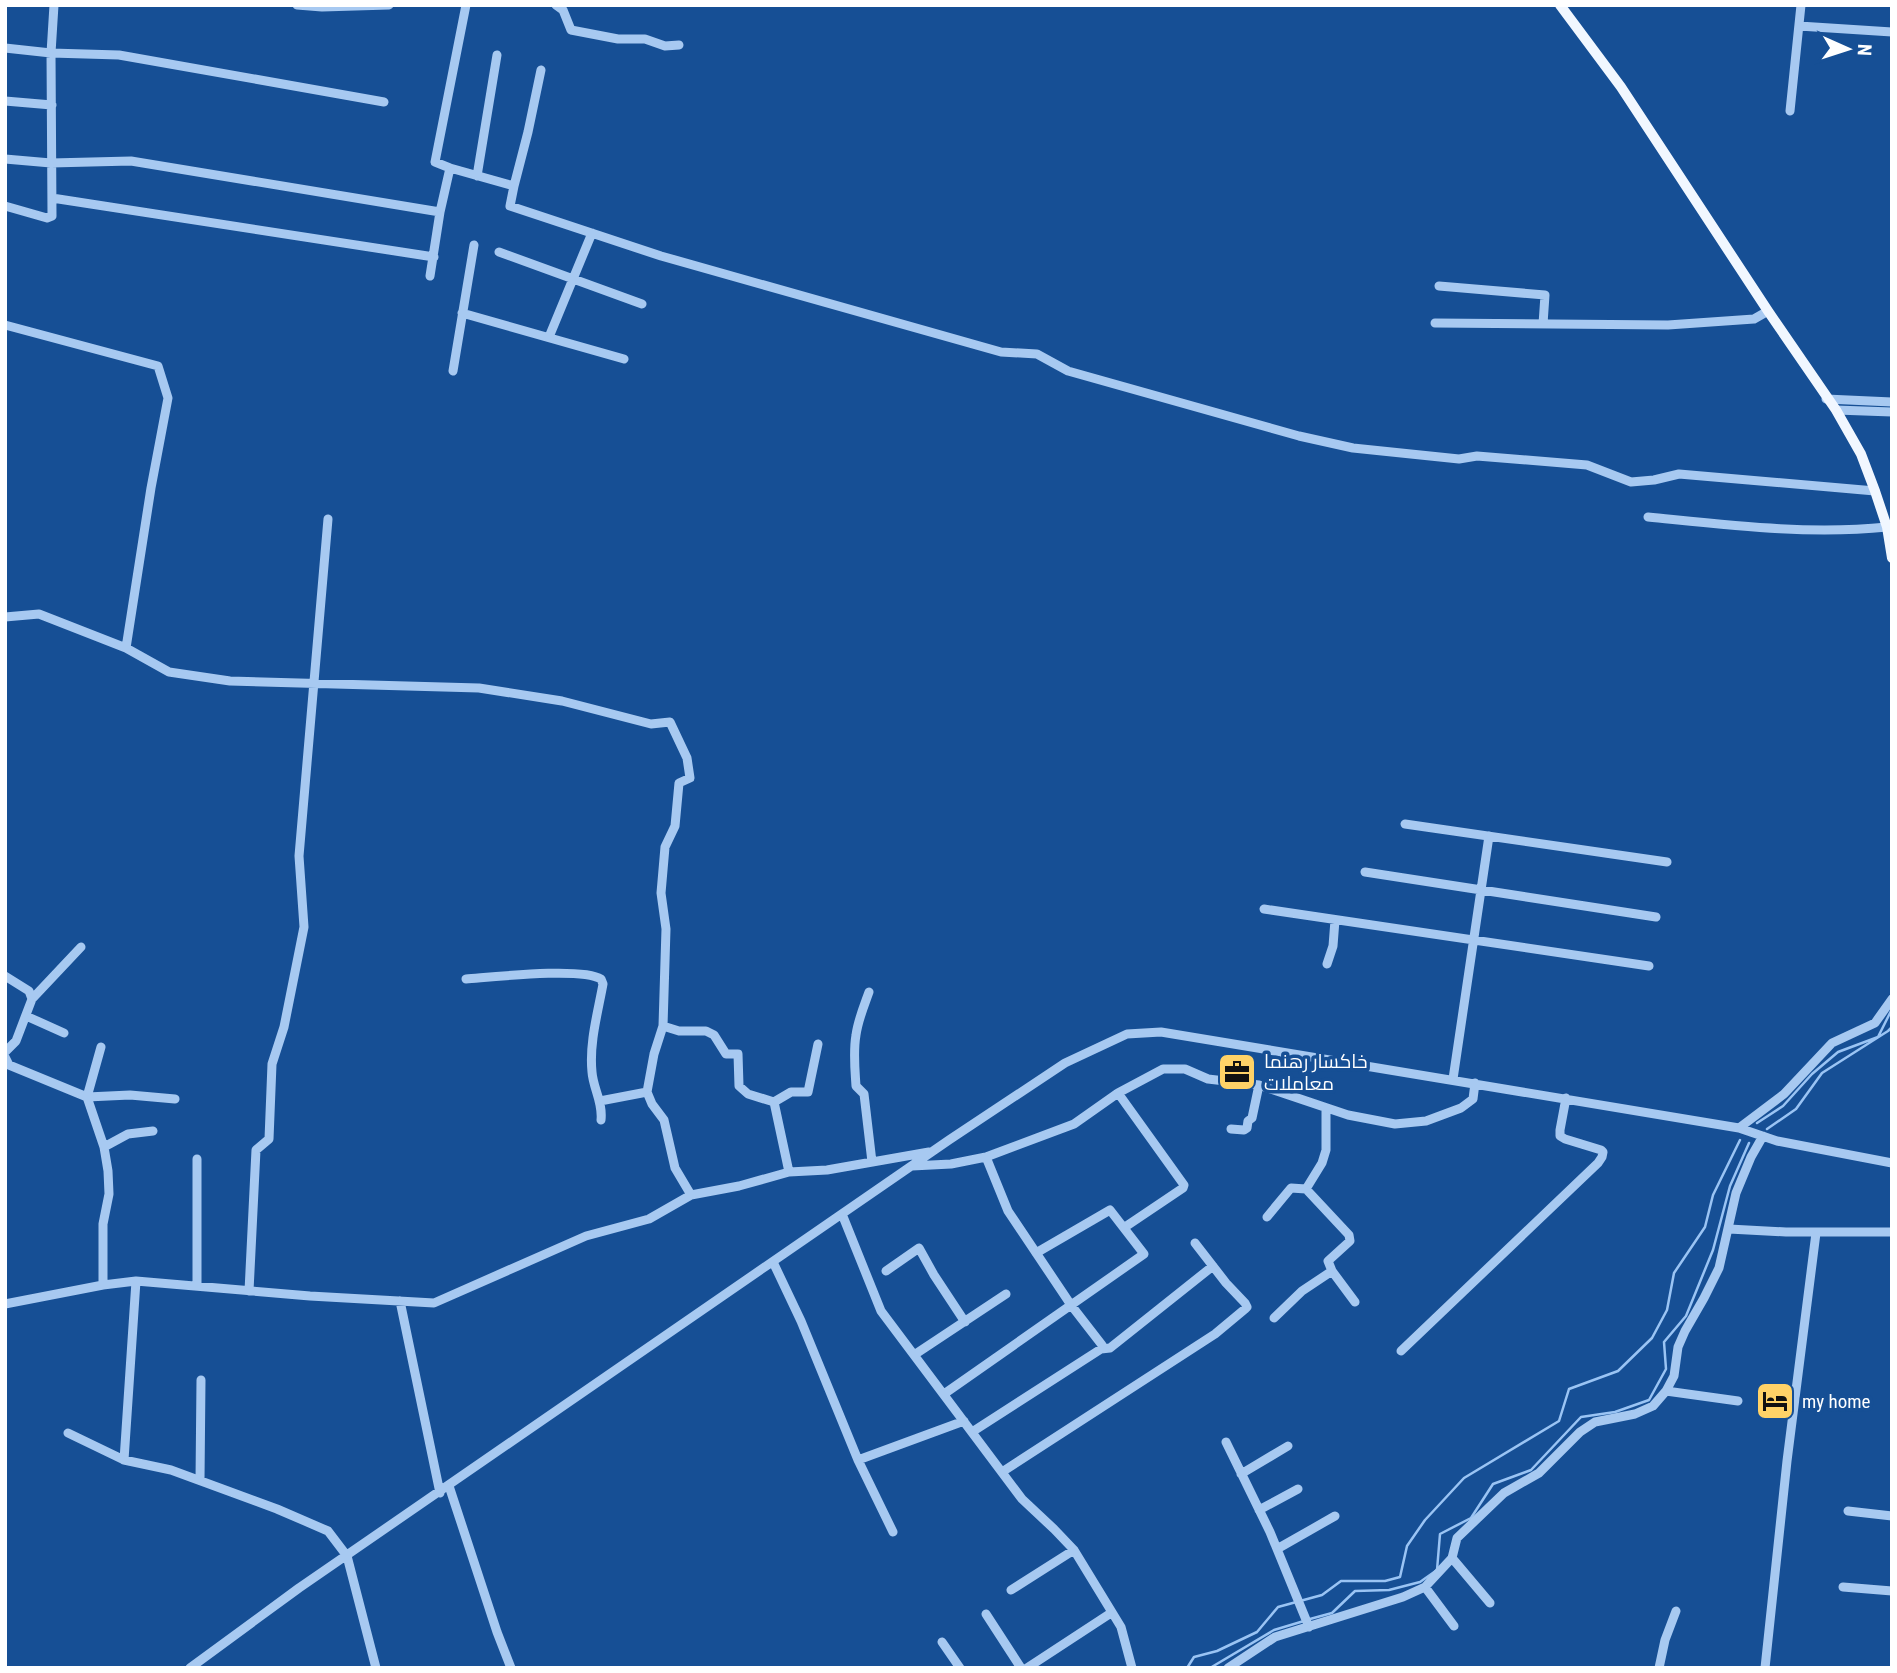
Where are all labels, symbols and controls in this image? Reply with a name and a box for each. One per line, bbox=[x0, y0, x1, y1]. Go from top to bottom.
north arrow bbox=[1813, 14, 1883, 84]
text: N bbox=[1853, 43, 1876, 56]
place label: خاکسار رهنما معاملات bbox=[1264, 1050, 1367, 1095]
office icon: خاکسار رهنما معاملات bbox=[1216, 1051, 1258, 1093]
hotel icon: my home bbox=[1754, 1380, 1796, 1422]
place label: my home bbox=[1802, 1390, 1871, 1413]

